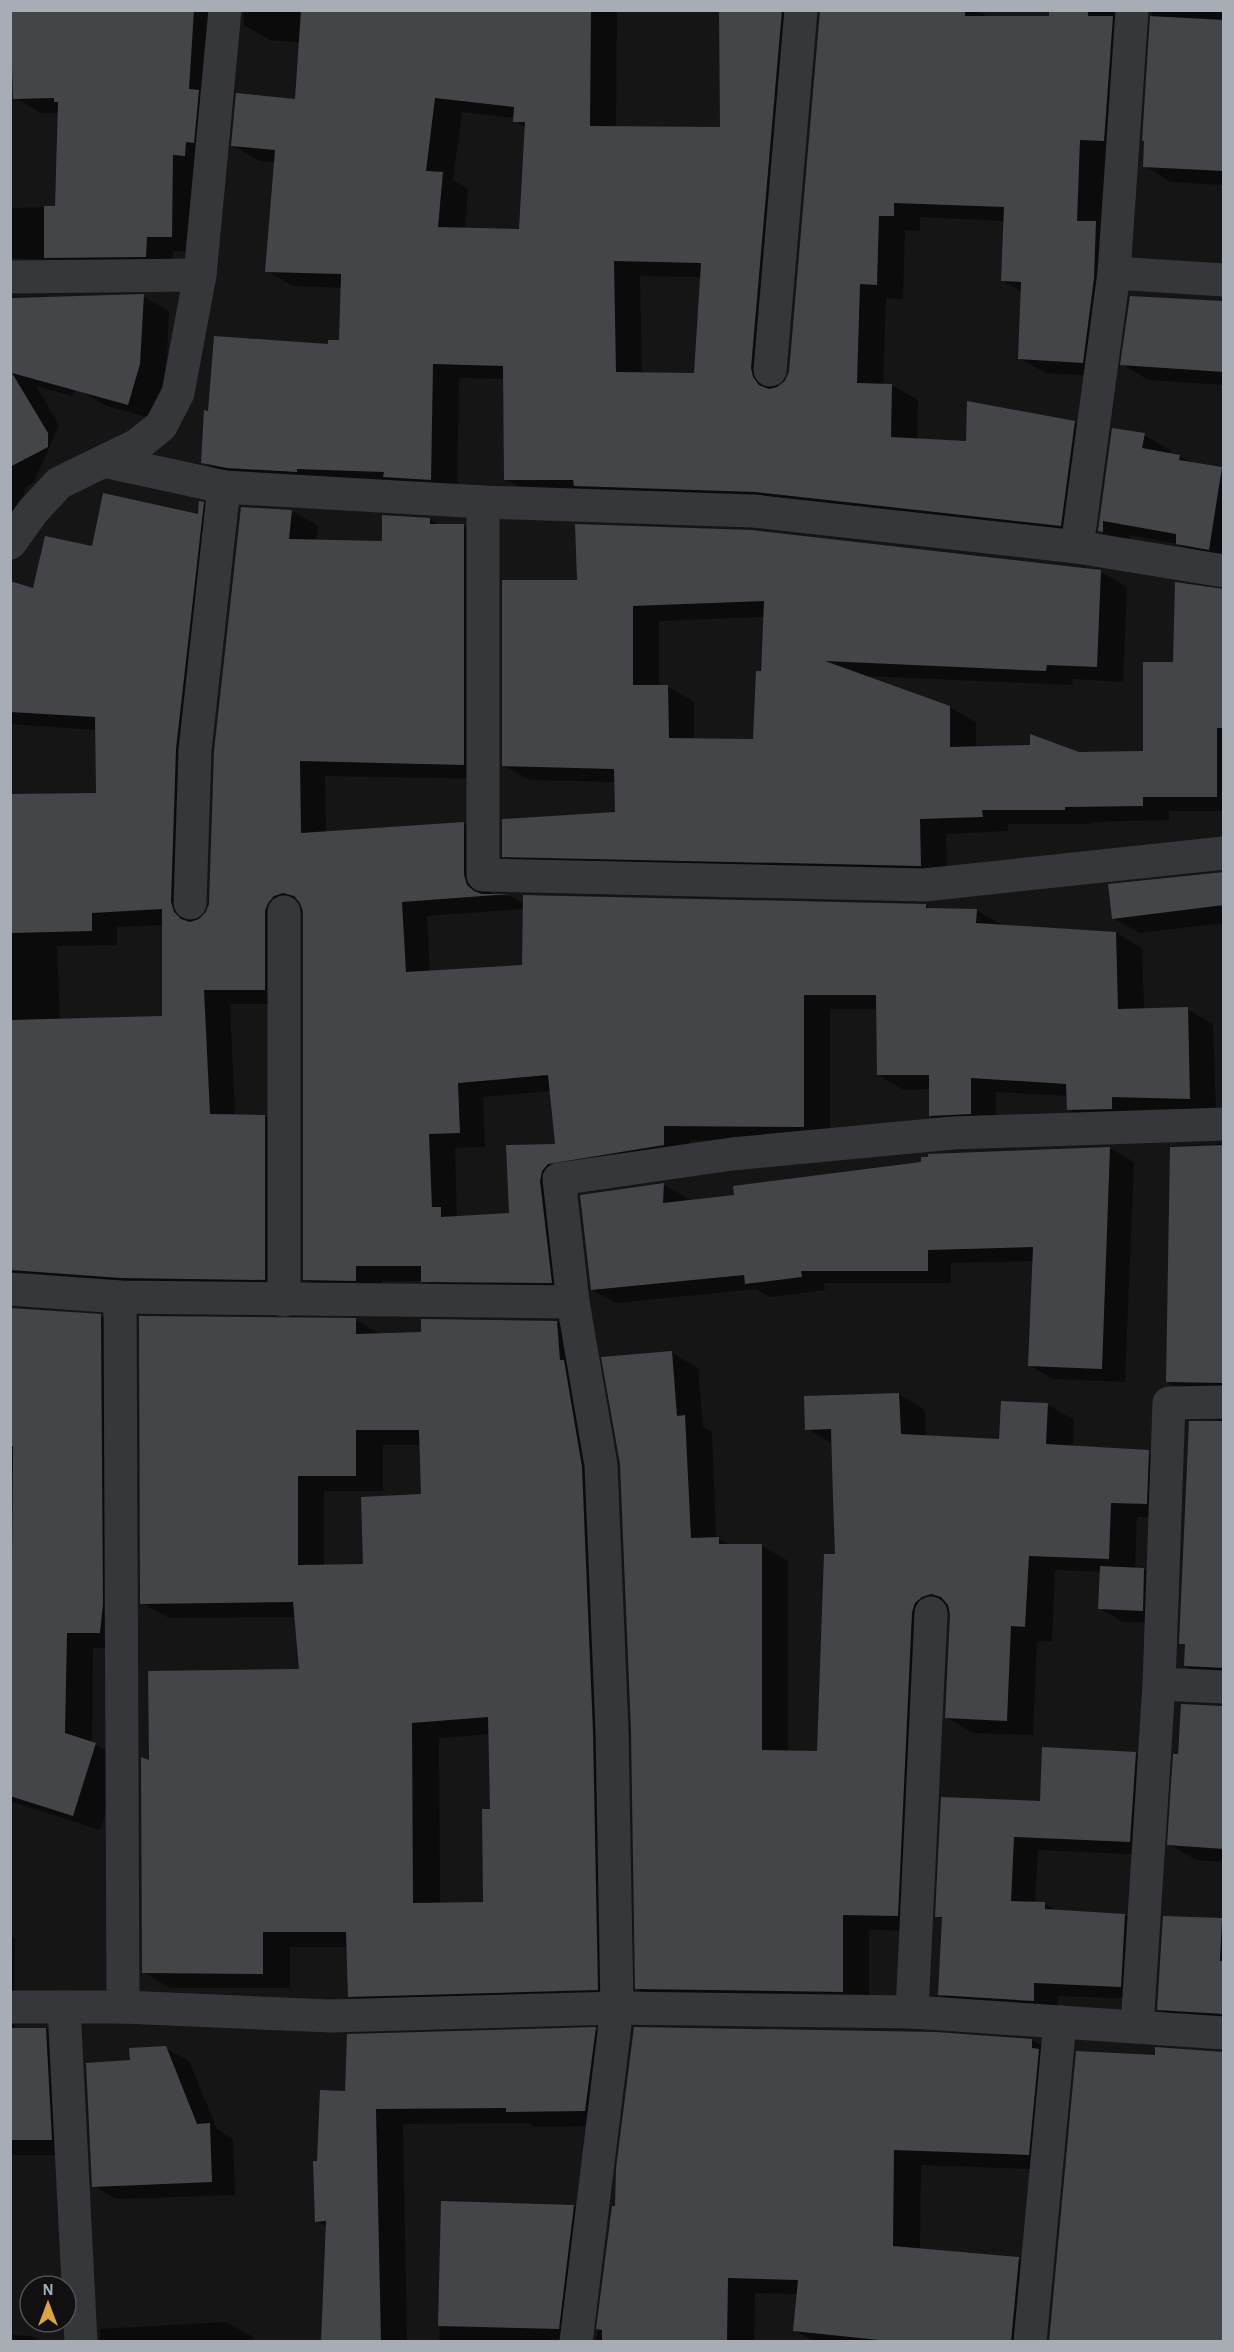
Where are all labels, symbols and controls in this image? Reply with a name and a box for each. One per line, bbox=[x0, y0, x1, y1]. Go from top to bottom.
north arrow bbox=[18, 2274, 78, 2334]
text: N bbox=[42, 2282, 54, 2298]

